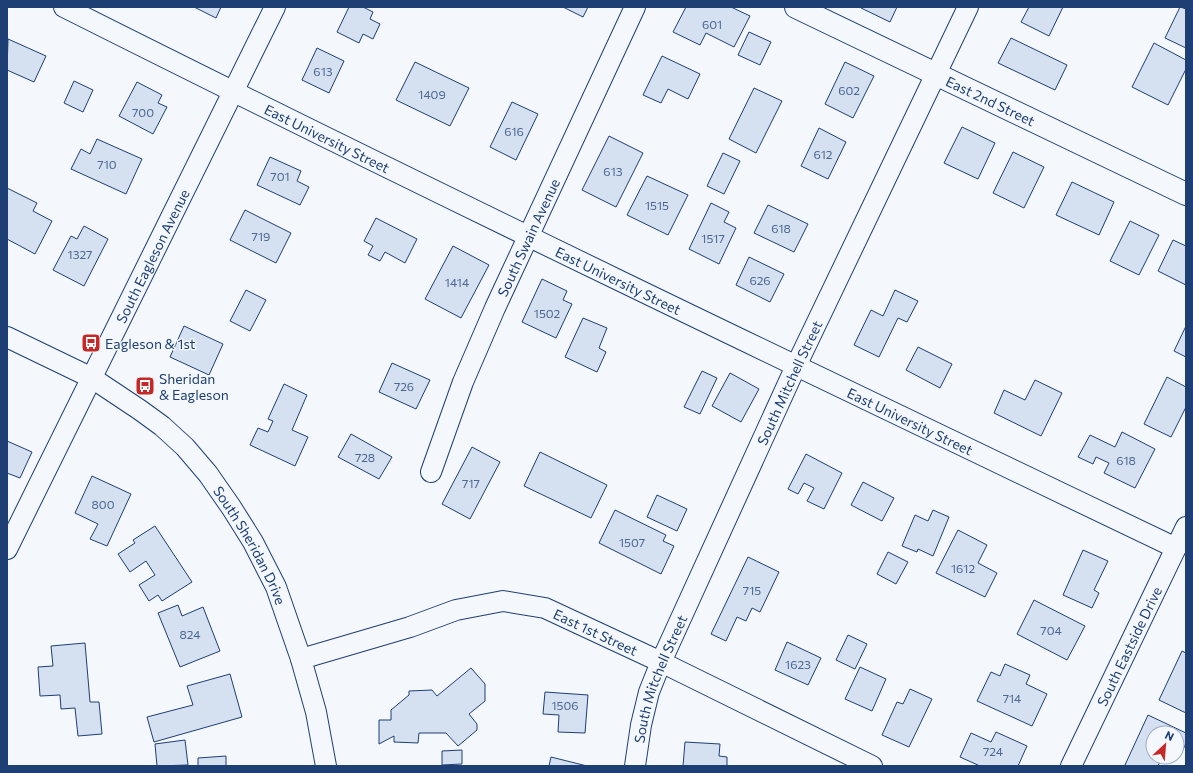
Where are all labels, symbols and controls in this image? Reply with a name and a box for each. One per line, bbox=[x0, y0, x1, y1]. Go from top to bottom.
house number: 601 bbox=[702, 17, 722, 31]
house number: 613 bbox=[313, 64, 333, 78]
street label: East 2nd Street bbox=[944, 72, 1038, 129]
house number: 602 bbox=[838, 83, 860, 97]
house number: 1409 bbox=[418, 87, 446, 101]
street label: East University Street bbox=[262, 100, 393, 176]
house number: 700 bbox=[132, 105, 154, 119]
house number: 616 bbox=[504, 124, 524, 138]
house number: 612 bbox=[813, 147, 833, 161]
house number: 710 bbox=[97, 157, 117, 171]
house number: 613 bbox=[603, 164, 623, 178]
house number: 701 bbox=[270, 169, 290, 183]
street label: South Swain Avenue bbox=[493, 176, 563, 299]
street label: South Eagleson Avenue bbox=[112, 186, 192, 326]
house number: 1515 bbox=[645, 198, 669, 212]
house number: 618 bbox=[771, 221, 791, 235]
house number: 719 bbox=[252, 229, 270, 243]
house number: 1517 bbox=[701, 231, 725, 245]
street label: East University Street bbox=[553, 242, 684, 318]
house number: 1327 bbox=[68, 247, 92, 261]
house number: 626 bbox=[749, 273, 771, 287]
house number: 1414 bbox=[445, 275, 469, 289]
house number: 1502 bbox=[534, 306, 561, 320]
street label: South Mitchell Street bbox=[753, 317, 825, 448]
bus stop icon: Eagleson & 1st bbox=[80, 332, 102, 354]
place label: Eagleson & 1st bbox=[105, 335, 196, 352]
place label: Sheridan & Eagleson bbox=[159, 370, 229, 403]
bus stop icon: Sheridan & Eagleson bbox=[134, 375, 156, 397]
house number: 726 bbox=[394, 379, 414, 393]
street label: East University Street bbox=[845, 383, 976, 458]
house number: 728 bbox=[355, 450, 375, 464]
house number: 618 bbox=[1116, 453, 1136, 467]
house number: 717 bbox=[462, 476, 480, 490]
street label: South Sheridan Drive bbox=[210, 482, 290, 607]
house number: 800 bbox=[92, 497, 115, 511]
house number: 1507 bbox=[619, 535, 645, 549]
house number: 1612 bbox=[951, 561, 975, 575]
house number: 715 bbox=[743, 583, 761, 597]
street label: South Eastside Drive bbox=[1093, 584, 1165, 709]
street label: East 1st Street bbox=[551, 605, 641, 659]
street label: South Mitchell Street bbox=[630, 612, 690, 744]
house number: 704 bbox=[1040, 623, 1062, 637]
house number: 824 bbox=[180, 627, 200, 641]
house number: 1623 bbox=[785, 657, 811, 671]
house number: 714 bbox=[1003, 691, 1021, 705]
house number: 1506 bbox=[551, 698, 579, 712]
north arrow bbox=[1145, 725, 1185, 765]
text: N bbox=[1163, 728, 1176, 743]
house number: 724 bbox=[983, 744, 1003, 758]

